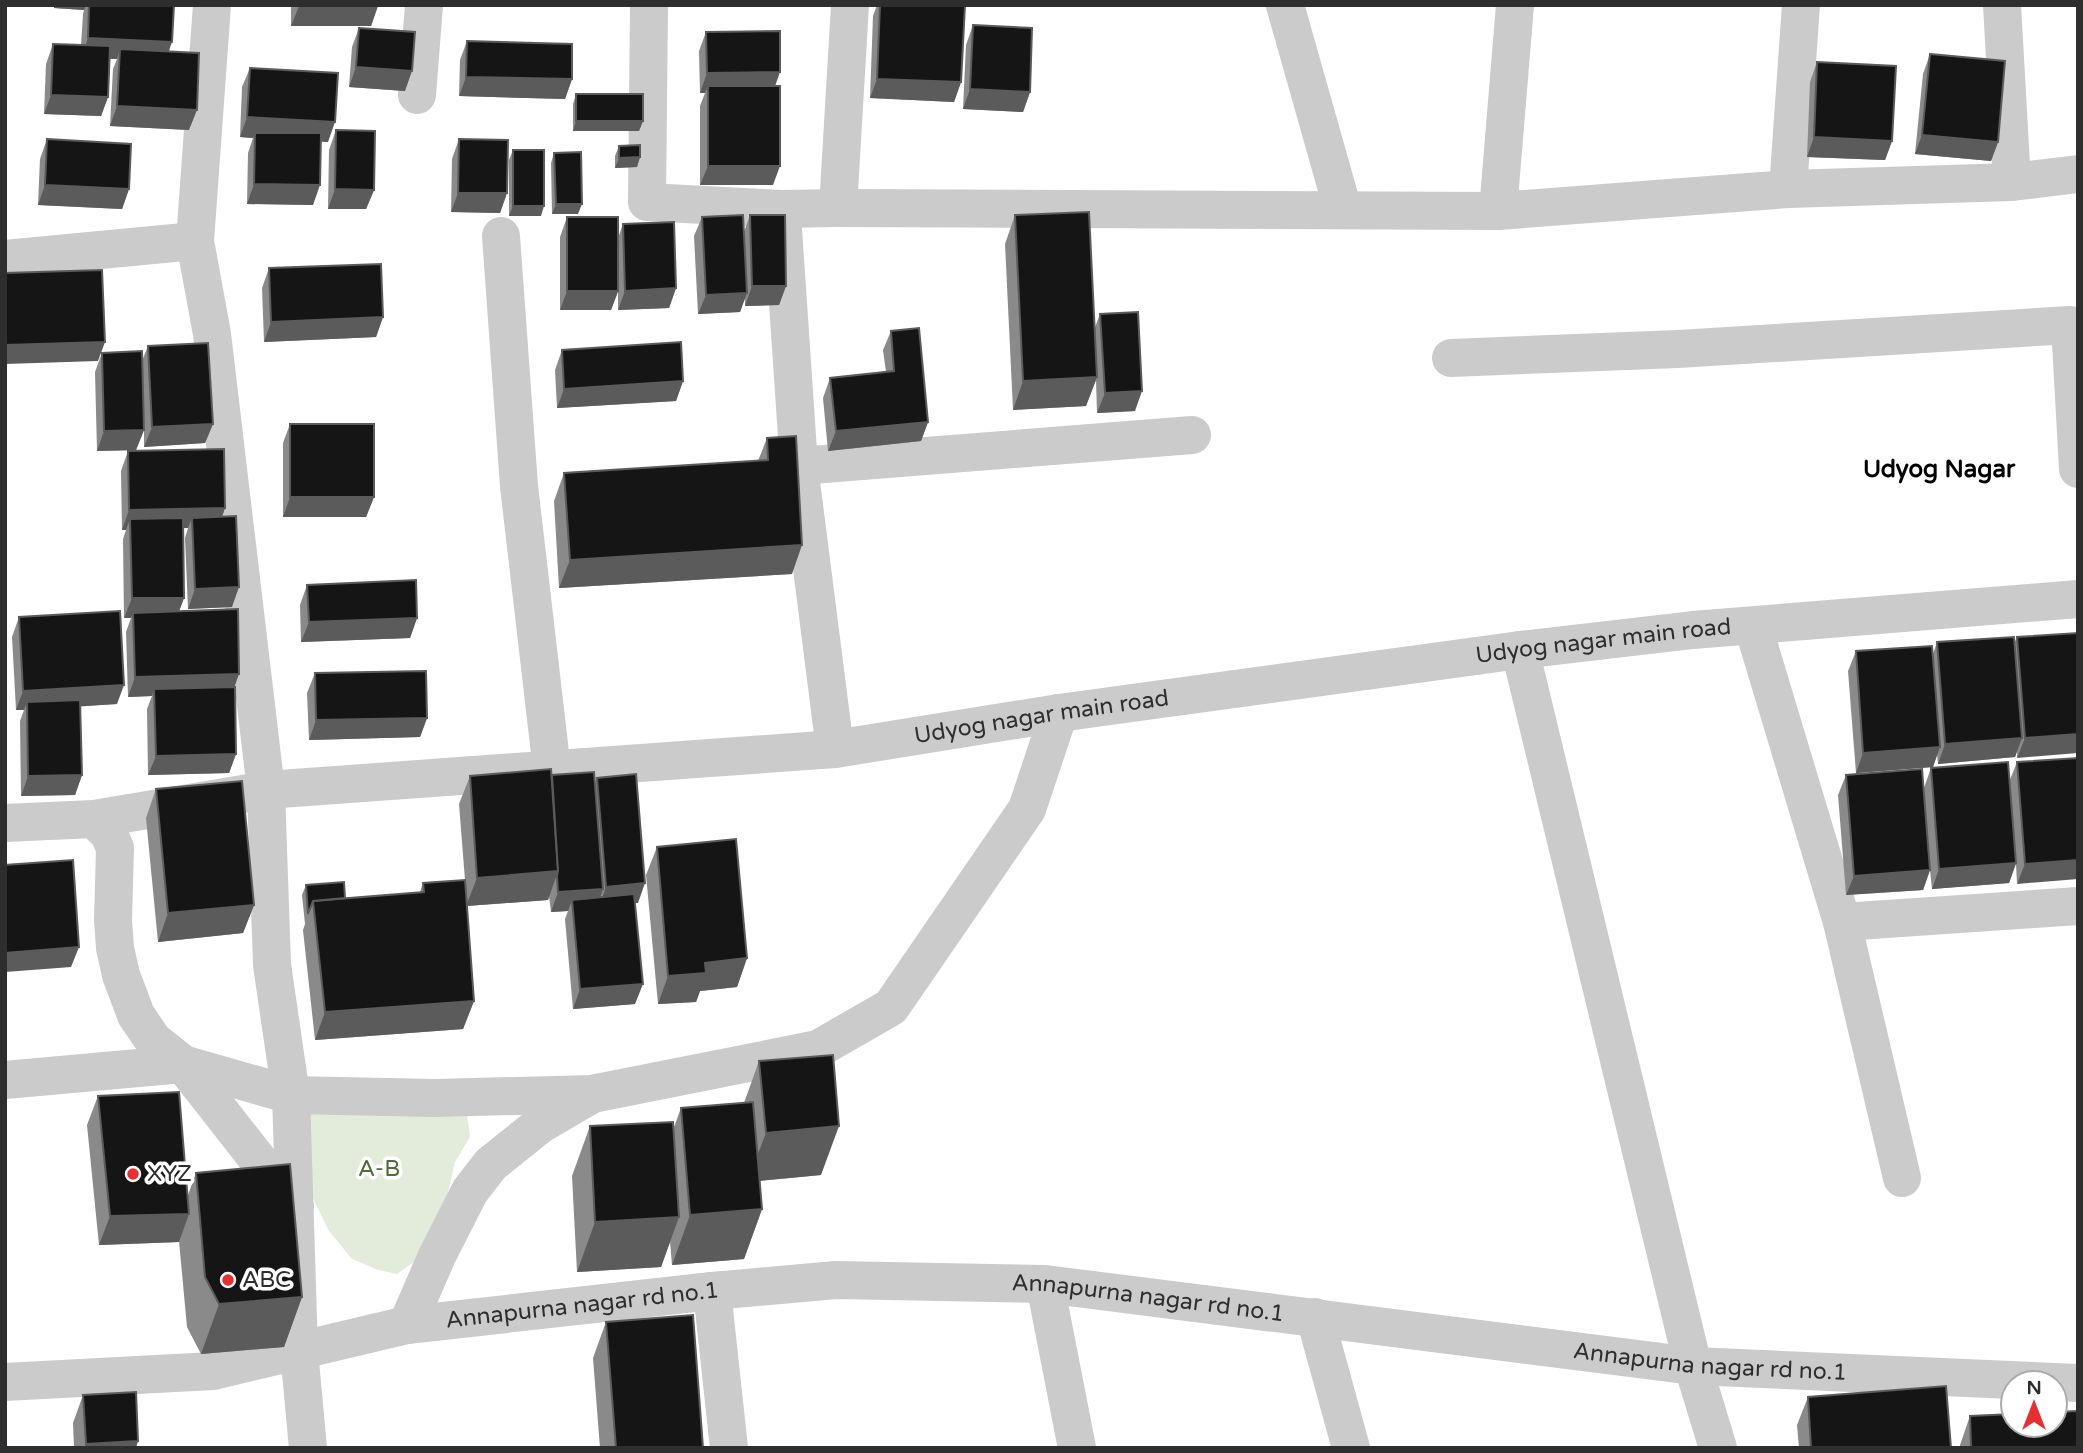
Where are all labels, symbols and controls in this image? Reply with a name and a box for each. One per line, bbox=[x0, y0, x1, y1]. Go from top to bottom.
district label: Udyog Nagar bbox=[1863, 455, 2016, 484]
street label: Udyog nagar main road bbox=[1474, 613, 1732, 670]
street label: Udyog nagar main road bbox=[912, 684, 1171, 750]
park label: A-B bbox=[358, 1155, 400, 1183]
place label: XYZ bbox=[147, 1160, 192, 1188]
marker: XYZ bbox=[125, 1166, 141, 1182]
place label: ABC bbox=[242, 1266, 291, 1294]
street label: Annapurna nagar rd no.1 bbox=[1011, 1269, 1286, 1328]
marker: ABC bbox=[220, 1272, 236, 1288]
street label: Annapurna nagar rd no.1 bbox=[444, 1276, 720, 1335]
street label: Annapurna nagar rd no.1 bbox=[1572, 1337, 1848, 1387]
north arrow bbox=[1999, 1369, 2069, 1439]
text: N bbox=[2026, 1377, 2042, 1399]

